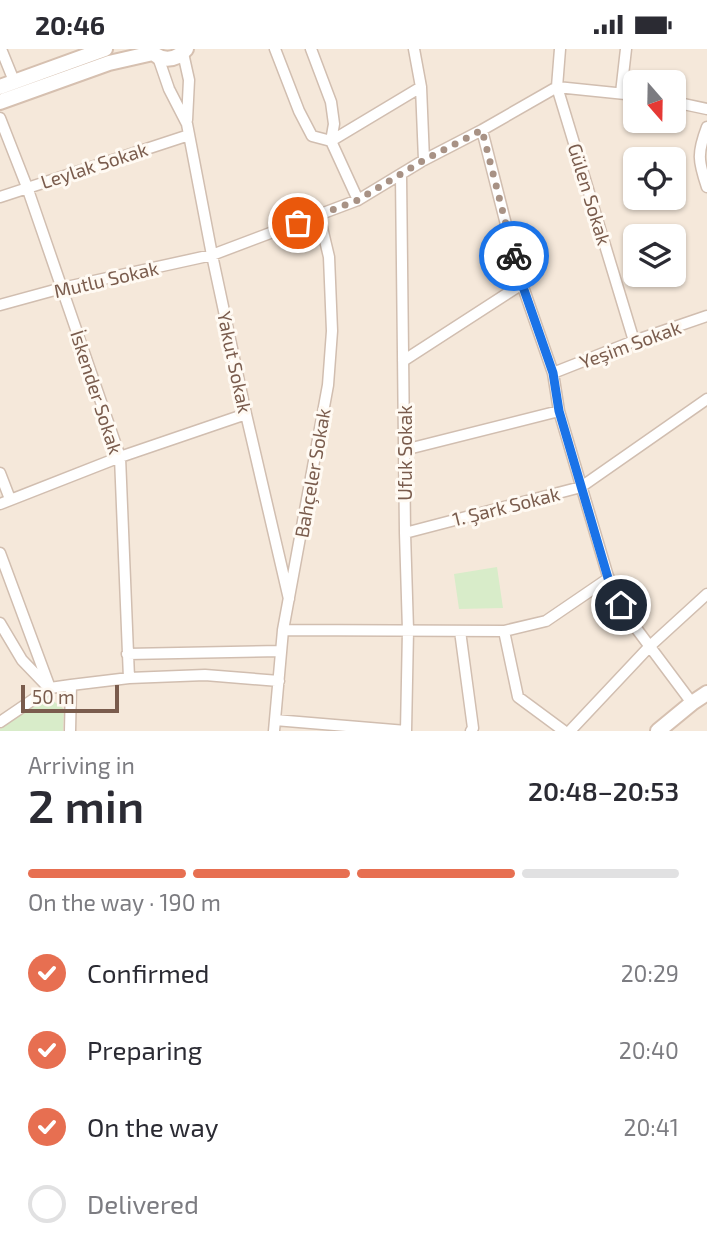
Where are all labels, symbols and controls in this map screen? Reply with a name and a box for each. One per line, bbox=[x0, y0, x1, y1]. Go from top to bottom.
text: 20:46 bbox=[35, 9, 105, 40]
north arrow bbox=[623, 70, 686, 133]
map controls bbox=[623, 70, 686, 287]
street label: Leylak Sokak bbox=[38, 137, 151, 193]
street label: Gülen Sokak bbox=[564, 140, 616, 248]
button: locate bbox=[623, 147, 686, 210]
pin bbox=[268, 193, 328, 253]
icon: bag bbox=[279, 204, 317, 242]
courier bbox=[479, 221, 549, 291]
button: layers bbox=[623, 224, 686, 287]
icon: bike bbox=[495, 237, 533, 275]
street label: Mutlu Sokak bbox=[51, 256, 161, 302]
street label: Yakut Sokak bbox=[213, 309, 257, 415]
street label: Yeşim Sokak bbox=[576, 315, 684, 374]
street label: İskender Sokak bbox=[66, 327, 128, 457]
street label: Ufuk Sokak bbox=[393, 405, 416, 501]
street label: Bahçeler Sokak bbox=[289, 406, 336, 540]
street label: 1. Şark Sokak bbox=[450, 481, 563, 531]
pin bbox=[591, 575, 651, 635]
icon: home bbox=[602, 586, 640, 624]
scale bar bbox=[21, 682, 119, 714]
text: 50 m bbox=[32, 685, 75, 708]
text: Arriving in bbox=[28, 751, 135, 779]
text: 20:48–20:53 bbox=[528, 775, 679, 806]
text: 2 min bbox=[28, 777, 144, 832]
text: On the way · 190 m bbox=[28, 888, 221, 916]
icon: check bbox=[28, 954, 66, 992]
text: Confirmed bbox=[87, 957, 210, 988]
text: 20:29 bbox=[621, 959, 679, 987]
icon: check bbox=[28, 1031, 66, 1069]
text: Preparing bbox=[87, 1034, 202, 1065]
text: 20:40 bbox=[619, 1036, 679, 1064]
icon: check bbox=[28, 1108, 66, 1146]
text: On the way bbox=[87, 1111, 218, 1142]
text: 20:41 bbox=[623, 1113, 679, 1141]
text: Delivered bbox=[87, 1188, 199, 1219]

